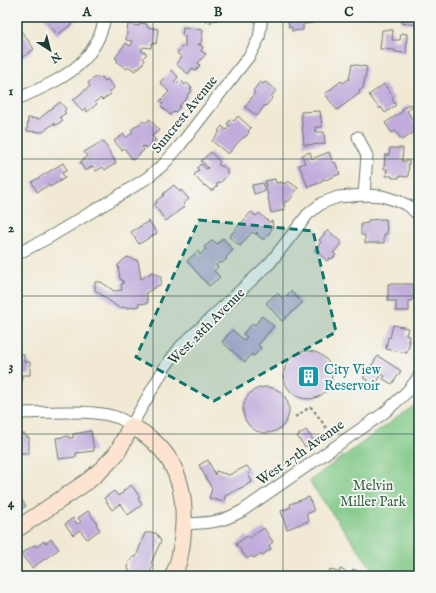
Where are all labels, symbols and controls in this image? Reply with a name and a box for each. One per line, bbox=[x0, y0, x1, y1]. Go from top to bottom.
text: A bbox=[82, 4, 93, 21]
text: B bbox=[214, 4, 223, 21]
text: C bbox=[344, 4, 354, 21]
north arrow bbox=[30, 30, 70, 70]
text: N bbox=[47, 48, 64, 66]
street label: Suncrest Avenue bbox=[148, 72, 222, 157]
text: 1 bbox=[9, 83, 14, 100]
text: 2 bbox=[8, 220, 14, 237]
street label: West 28th Avenue bbox=[164, 284, 250, 369]
text: 3 bbox=[9, 358, 14, 375]
place label: City View Reservoir bbox=[324, 361, 382, 395]
building icon: City View Reservoir bbox=[295, 364, 321, 390]
street label: West 27th Avenue bbox=[253, 416, 348, 490]
park label: Melvin Miller Park bbox=[340, 477, 406, 511]
text: 4 bbox=[8, 495, 15, 512]

